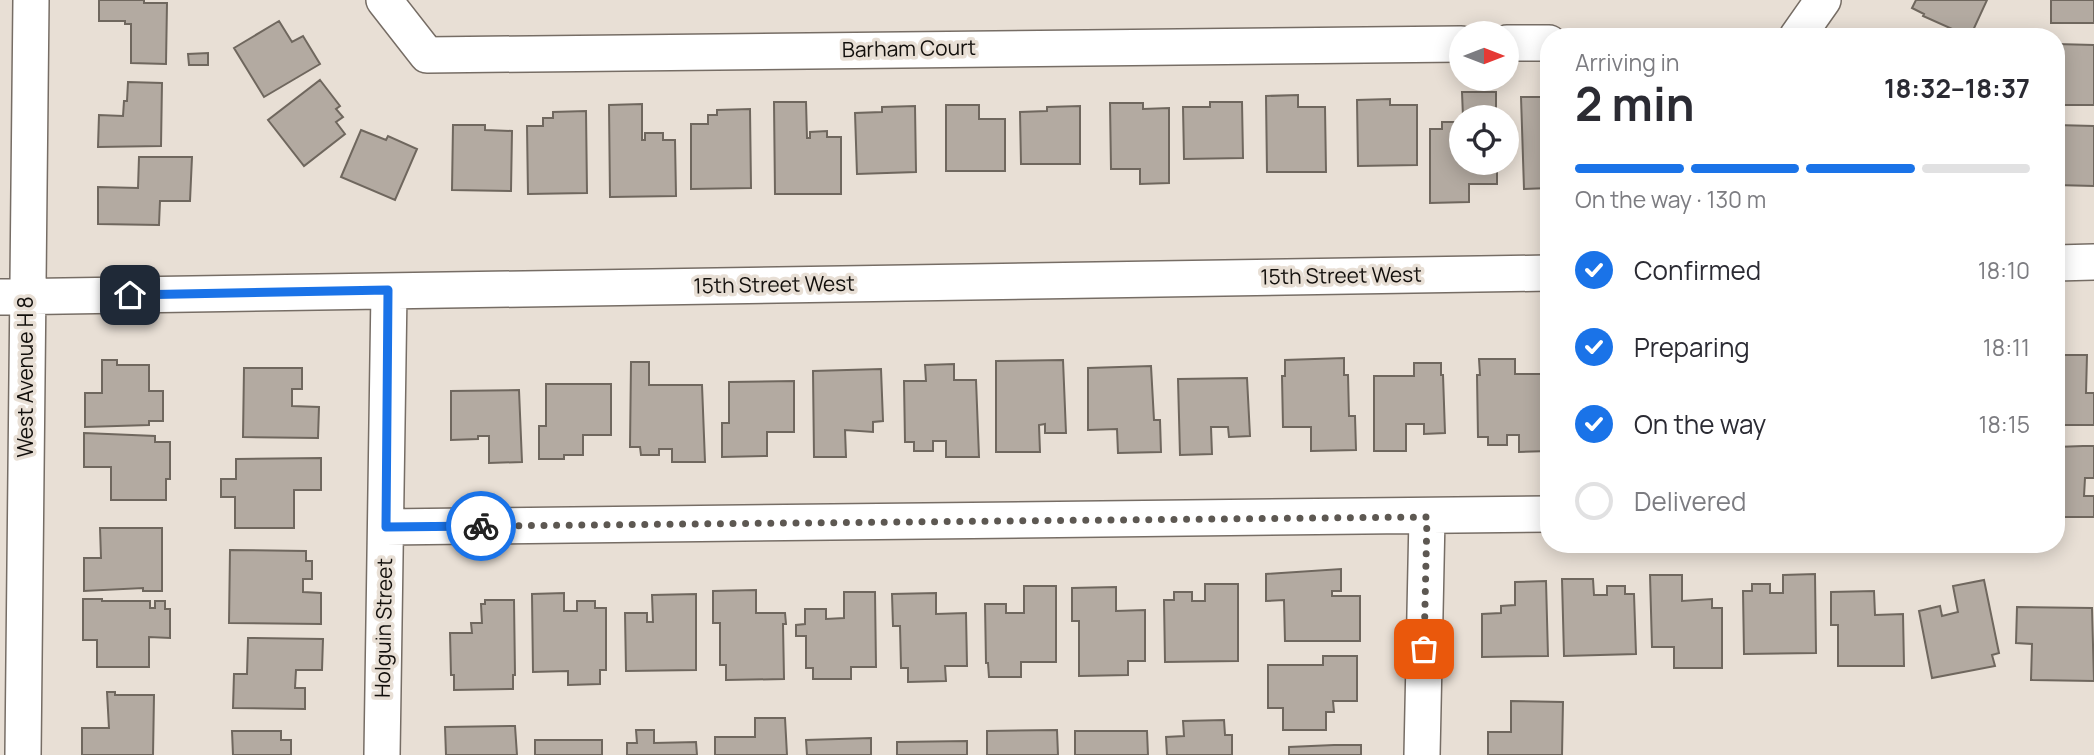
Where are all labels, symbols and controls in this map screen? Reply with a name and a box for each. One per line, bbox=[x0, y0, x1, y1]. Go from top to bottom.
north arrow bbox=[1449, 21, 1519, 91]
map controls bbox=[1449, 21, 1519, 175]
street label: Barham Court bbox=[842, 33, 976, 63]
text: Arriving in bbox=[1575, 46, 1680, 78]
text: 18:32–18:37 bbox=[1884, 70, 2030, 106]
text: 2 min bbox=[1575, 72, 1695, 135]
button: locate bbox=[1449, 105, 1519, 175]
text: On the way · 130 m bbox=[1575, 183, 1766, 215]
icon: check bbox=[1575, 251, 1613, 289]
text: Confirmed bbox=[1634, 252, 1761, 288]
text: 18:10 bbox=[1978, 254, 2030, 286]
street label: 15th Street West bbox=[1260, 260, 1422, 290]
pin bbox=[100, 265, 160, 325]
street label: 15th Street West bbox=[693, 269, 855, 299]
icon: home bbox=[111, 276, 149, 314]
street label: West Avenue H 8 bbox=[11, 296, 39, 458]
icon: check bbox=[1575, 328, 1613, 366]
text: Preparing bbox=[1634, 329, 1750, 365]
text: 18:11 bbox=[1983, 331, 2030, 363]
icon: check bbox=[1575, 405, 1613, 443]
text: On the way bbox=[1634, 406, 1766, 442]
text: 18:15 bbox=[1979, 408, 2030, 440]
text: Delivered bbox=[1634, 483, 1746, 519]
courier bbox=[446, 491, 516, 561]
icon: bike bbox=[462, 507, 500, 545]
street label: Holguin Street bbox=[368, 558, 398, 698]
pin bbox=[1394, 619, 1454, 679]
icon: bag bbox=[1405, 630, 1443, 668]

